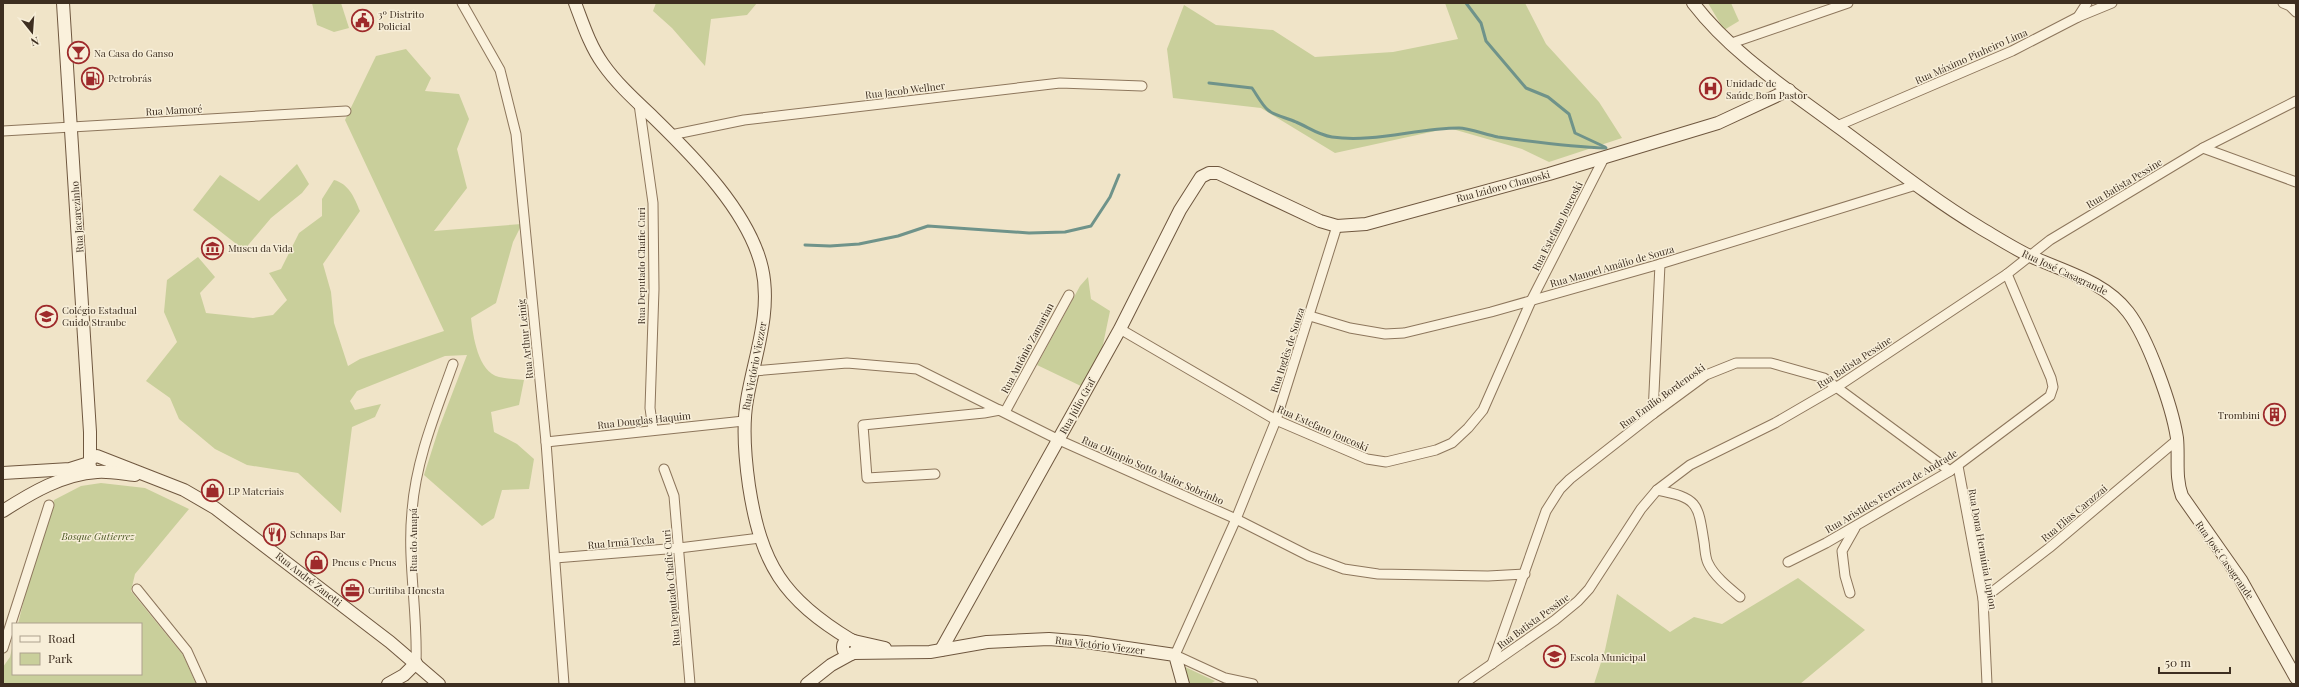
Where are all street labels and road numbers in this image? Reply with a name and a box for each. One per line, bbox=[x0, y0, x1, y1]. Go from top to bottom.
street label: Rua Máximo Pinheiro Lima bbox=[1913, 25, 2029, 87]
street label: Rua Jacob Wellner bbox=[864, 78, 946, 102]
street label: Rua Mamoré bbox=[145, 102, 203, 118]
street label: Rua Batista Pessine bbox=[2083, 155, 2165, 211]
street label: Rua Izidoro Chanoski bbox=[1455, 167, 1551, 205]
street label: Rua Estefano Joucoski bbox=[1528, 179, 1586, 273]
street label: Rua Jacarezinho bbox=[67, 180, 86, 253]
street label: Rua Deputado Chafic Curi bbox=[634, 207, 648, 325]
street label: Rua Manoel Amálio de Souza bbox=[1548, 242, 1676, 290]
street label: Rua José Casagrande bbox=[2020, 246, 2110, 298]
street label: Rua Arthur Leinig bbox=[514, 298, 536, 380]
street label: Rua Antônio Zamarian bbox=[997, 300, 1057, 396]
street label: Rua Inglês de Souza bbox=[1267, 306, 1307, 394]
street label: Rua Victório Viezzer bbox=[739, 320, 770, 412]
street label: Rua Batista Pessine bbox=[1814, 333, 1894, 391]
street label: Rua Emílio Bordenoski bbox=[1616, 360, 1708, 432]
street label: Rua Júlio Graf bbox=[1056, 375, 1099, 437]
street label: Rua Estefano Joucoski bbox=[1275, 402, 1371, 454]
street label: Rua Douglas Haquim bbox=[597, 408, 692, 432]
street label: Rua Olímpio Sotto Maior Sobrinho bbox=[1080, 432, 1227, 508]
street label: Rua Aristides Ferreira de Andrade bbox=[1822, 446, 1960, 536]
street label: Rua Elias Carazzai bbox=[2038, 481, 2110, 545]
street label: Rua Dona Hermínia Lupion bbox=[1965, 487, 2001, 611]
street label: Rua do Amapá bbox=[406, 508, 420, 572]
street label: Rua José Casagrande bbox=[2193, 518, 2257, 602]
street label: Rua Deputado Chafic Curi bbox=[659, 529, 683, 647]
street label: Rua Irmã Tecla bbox=[587, 532, 655, 552]
street label: Rua André Zanetti bbox=[273, 549, 345, 609]
street label: Rua Batista Pessine bbox=[1494, 590, 1572, 652]
street label: Rua Victório Viezzer bbox=[1054, 633, 1146, 658]

